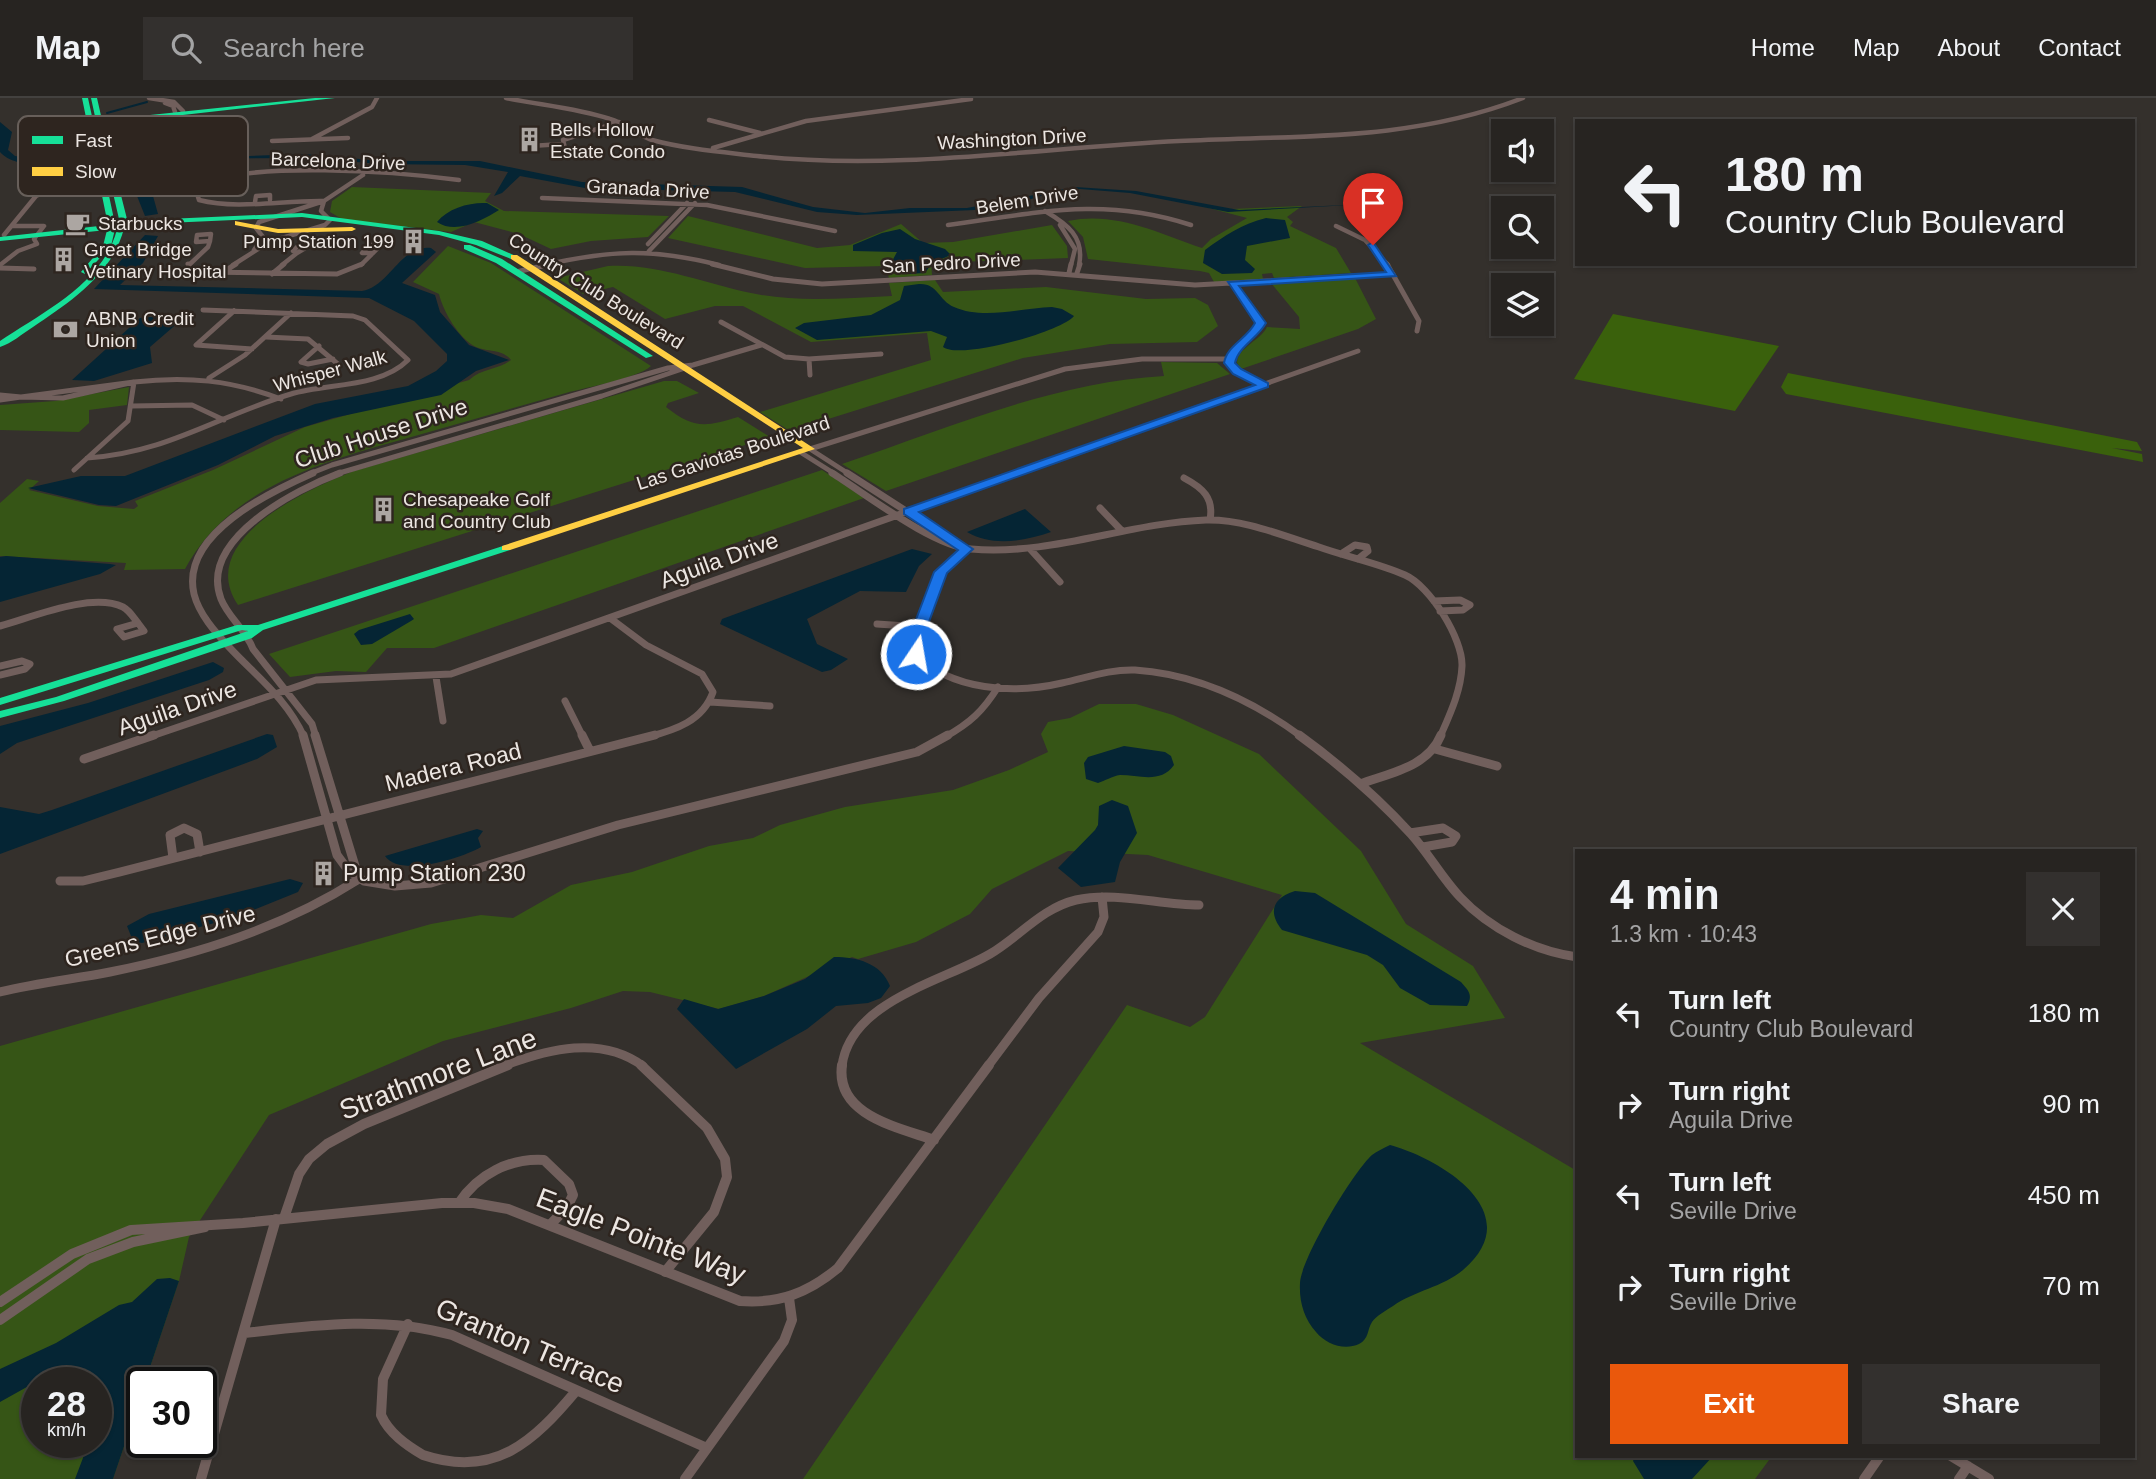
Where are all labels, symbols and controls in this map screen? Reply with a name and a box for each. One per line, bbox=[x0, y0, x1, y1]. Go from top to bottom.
search box bbox=[143, 17, 633, 80]
text: Map bbox=[35, 29, 101, 66]
icon: search bbox=[167, 29, 205, 67]
text: Search here bbox=[223, 33, 365, 63]
text: Home bbox=[1751, 34, 1815, 61]
text: Map bbox=[1853, 34, 1900, 61]
text: About bbox=[1938, 34, 2000, 61]
text: Contact bbox=[2038, 34, 2121, 61]
legend bbox=[18, 116, 248, 196]
place label: Bells Hollow Estate Condo bbox=[550, 119, 665, 162]
map controls bbox=[1491, 119, 1554, 336]
button: sound bbox=[1491, 119, 1554, 182]
street label: Washington Drive bbox=[937, 125, 1087, 153]
building icon: Bells Hollow Estate Condo bbox=[516, 126, 544, 154]
text: Fast bbox=[75, 130, 113, 151]
icon: left bbox=[1610, 147, 1701, 238]
text: 180 m bbox=[1725, 147, 1864, 201]
street label: Barcelona Drive bbox=[270, 148, 406, 174]
text: Slow bbox=[75, 161, 116, 182]
pin bbox=[1343, 173, 1403, 245]
street label: Granada Drive bbox=[586, 175, 710, 203]
street label: Belem Drive bbox=[974, 182, 1080, 218]
icon: arrive bbox=[1354, 184, 1392, 222]
button: search bbox=[1491, 196, 1554, 259]
text: Country Club Boulevard bbox=[1725, 204, 2065, 240]
cafe icon: Starbucks bbox=[64, 209, 92, 237]
place label: Starbucks bbox=[98, 213, 182, 234]
building icon: Pump Station 199 bbox=[400, 227, 428, 255]
street label: Country Club Boulevard bbox=[505, 229, 687, 353]
place label: Pump Station 199 bbox=[243, 231, 394, 252]
place label: Great Bridge Vetinary Hospital bbox=[84, 239, 227, 282]
building icon: Great Bridge Vetinary Hospital bbox=[50, 246, 78, 274]
street label: San Pedro Drive bbox=[881, 249, 1021, 277]
button: layers bbox=[1491, 273, 1554, 336]
place label: ABNB Credit Union bbox=[86, 308, 194, 351]
bank icon: ABNB Credit Union bbox=[52, 315, 80, 343]
street label: Whisper Walk bbox=[271, 346, 389, 396]
street label: Club House Drive bbox=[291, 393, 471, 473]
street label: Las Gaviotas Boulevard bbox=[634, 412, 832, 494]
place label: Chesapeake Golf and Country Club bbox=[403, 489, 551, 532]
building icon: Chesapeake Golf and Country Club bbox=[369, 496, 397, 524]
street label: Aguila Drive bbox=[656, 527, 782, 593]
position arrow bbox=[879, 617, 953, 691]
street label: Aguila Drive bbox=[114, 676, 240, 740]
street label: Madera Road bbox=[382, 738, 524, 796]
building icon: Pump Station 230 bbox=[309, 859, 337, 887]
place label: Pump Station 230 bbox=[343, 860, 526, 886]
text: 4 min bbox=[1610, 871, 1720, 918]
button: close bbox=[2026, 872, 2100, 946]
street label: Greens Edge Drive bbox=[62, 900, 258, 972]
text: 1.3 km · 10:43 bbox=[1610, 921, 1757, 947]
text: Turn left bbox=[1669, 985, 1771, 1015]
icon: left bbox=[1610, 995, 1648, 1033]
text: 180 m bbox=[2028, 998, 2100, 1028]
text: Country Club Boulevard bbox=[1669, 1016, 1913, 1042]
street label: Strathmore Lane bbox=[335, 1022, 541, 1126]
text: Turn right bbox=[1669, 1076, 1790, 1106]
icon: right bbox=[1610, 1086, 1648, 1124]
text: 90 m bbox=[2042, 1089, 2100, 1119]
text: Aguila Drive bbox=[1669, 1107, 1793, 1133]
text: Turn left bbox=[1669, 1167, 1771, 1197]
icon: left bbox=[1610, 1177, 1648, 1215]
text: 450 m bbox=[2028, 1180, 2100, 1210]
street label: Eagle Pointe Way bbox=[532, 1182, 750, 1290]
text: Seville Drive bbox=[1669, 1198, 1797, 1224]
text: Turn right bbox=[1669, 1258, 1790, 1288]
icon: right bbox=[1610, 1268, 1648, 1306]
text: 70 m bbox=[2042, 1271, 2100, 1301]
text: Seville Drive bbox=[1669, 1289, 1797, 1315]
street label: Granton Terrace bbox=[431, 1292, 629, 1400]
button: Exit bbox=[1610, 1364, 1848, 1444]
button: Share bbox=[1862, 1364, 2100, 1444]
speed limit sign: 30 bbox=[126, 1367, 217, 1458]
text: 28 bbox=[47, 1384, 86, 1423]
text: km/h bbox=[47, 1420, 86, 1440]

